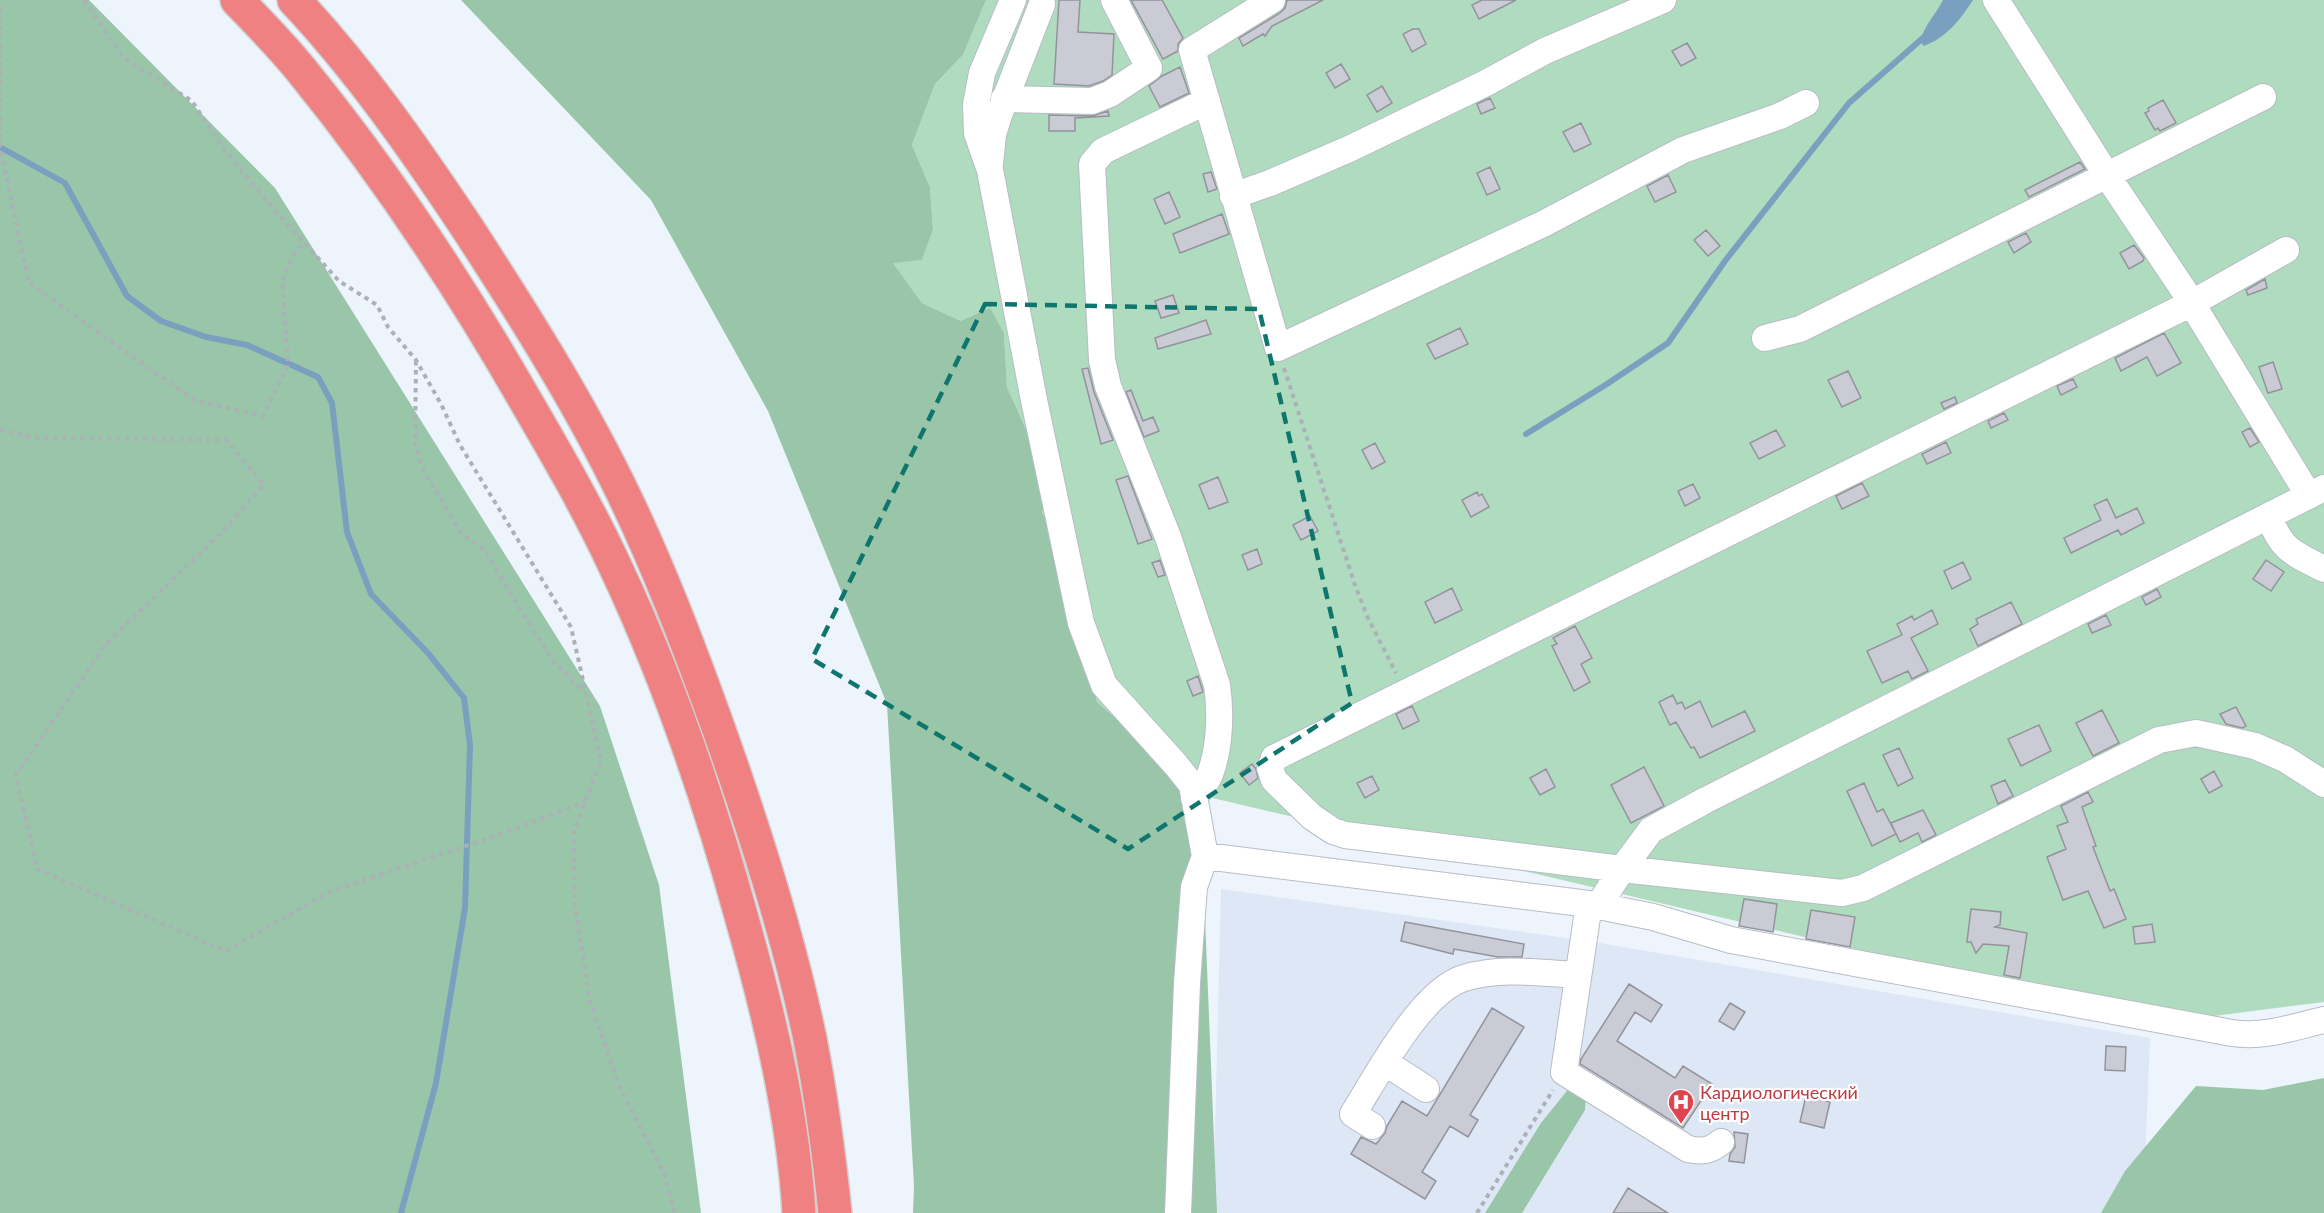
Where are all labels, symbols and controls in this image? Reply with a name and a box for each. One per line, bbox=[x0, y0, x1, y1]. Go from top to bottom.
place label: Кардиологический центр bbox=[1700, 1081, 1858, 1124]
hospital icon: Кардиологический центр bbox=[1666, 1087, 1696, 1125]

